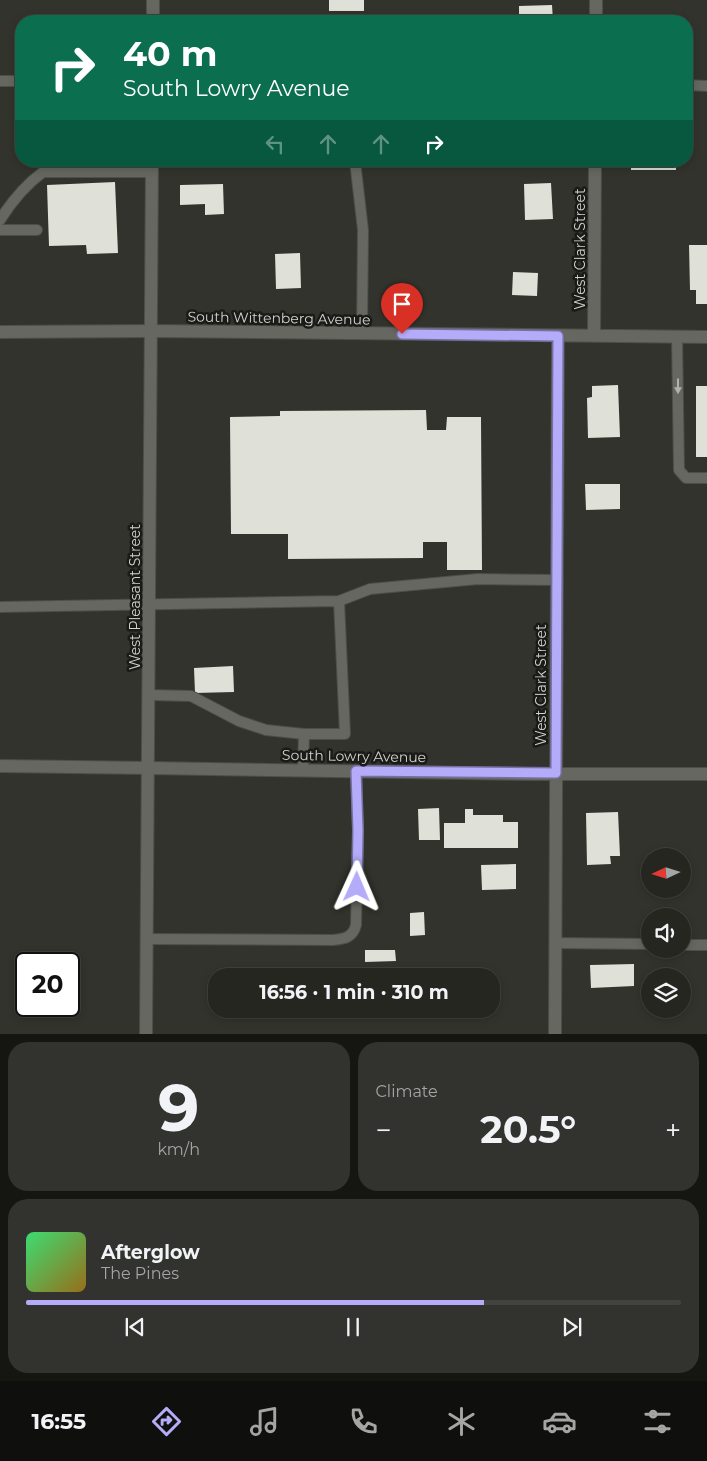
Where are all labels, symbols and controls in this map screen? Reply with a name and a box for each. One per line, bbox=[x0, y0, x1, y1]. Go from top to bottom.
text: 40 m bbox=[123, 32, 218, 75]
icon: right bbox=[40, 35, 105, 100]
text: South Lowry Avenue bbox=[123, 75, 350, 102]
icon: left bbox=[261, 130, 289, 158]
icon: ahead bbox=[314, 130, 342, 158]
icon: ahead bbox=[367, 130, 395, 158]
icon: right bbox=[420, 130, 448, 158]
street label: West Clark Street bbox=[571, 188, 589, 310]
pin bbox=[381, 283, 423, 334]
icon: arrive bbox=[388, 290, 416, 318]
street label: South Wittenberg Avenue bbox=[187, 307, 371, 329]
one-way arrow bbox=[674, 378, 682, 394]
street label: West Pleasant Street bbox=[126, 524, 144, 670]
street label: West Clark Street bbox=[532, 624, 550, 746]
street label: South Lowry Avenue bbox=[282, 746, 426, 766]
north arrow bbox=[641, 848, 691, 898]
map controls bbox=[641, 848, 691, 1018]
position arrow bbox=[330, 860, 382, 912]
button: sound bbox=[641, 908, 691, 958]
speed limit sign: 20 bbox=[15, 952, 80, 1017]
button: layers bbox=[641, 968, 691, 1018]
text: 16:56 · 1 min · 310 m bbox=[259, 981, 449, 1004]
text: 9 bbox=[158, 1068, 199, 1147]
text: Climate bbox=[376, 1082, 438, 1101]
text: 20.5° bbox=[480, 1106, 576, 1153]
text: − bbox=[376, 1113, 392, 1147]
text: + bbox=[665, 1113, 681, 1147]
text: km/h bbox=[157, 1140, 200, 1159]
text: Afterglow bbox=[101, 1241, 200, 1264]
text: The Pines bbox=[101, 1264, 179, 1283]
icon: previous bbox=[121, 1313, 149, 1341]
icon: pause bbox=[339, 1313, 367, 1341]
icon: next bbox=[558, 1313, 586, 1341]
icon: directions bbox=[149, 1404, 184, 1439]
icon: music bbox=[247, 1404, 282, 1439]
icon: phone bbox=[346, 1404, 381, 1439]
icon: climate bbox=[444, 1404, 479, 1439]
icon: car bbox=[542, 1404, 577, 1439]
icon: filters bbox=[640, 1404, 675, 1439]
text: 16:55 bbox=[32, 1408, 86, 1435]

